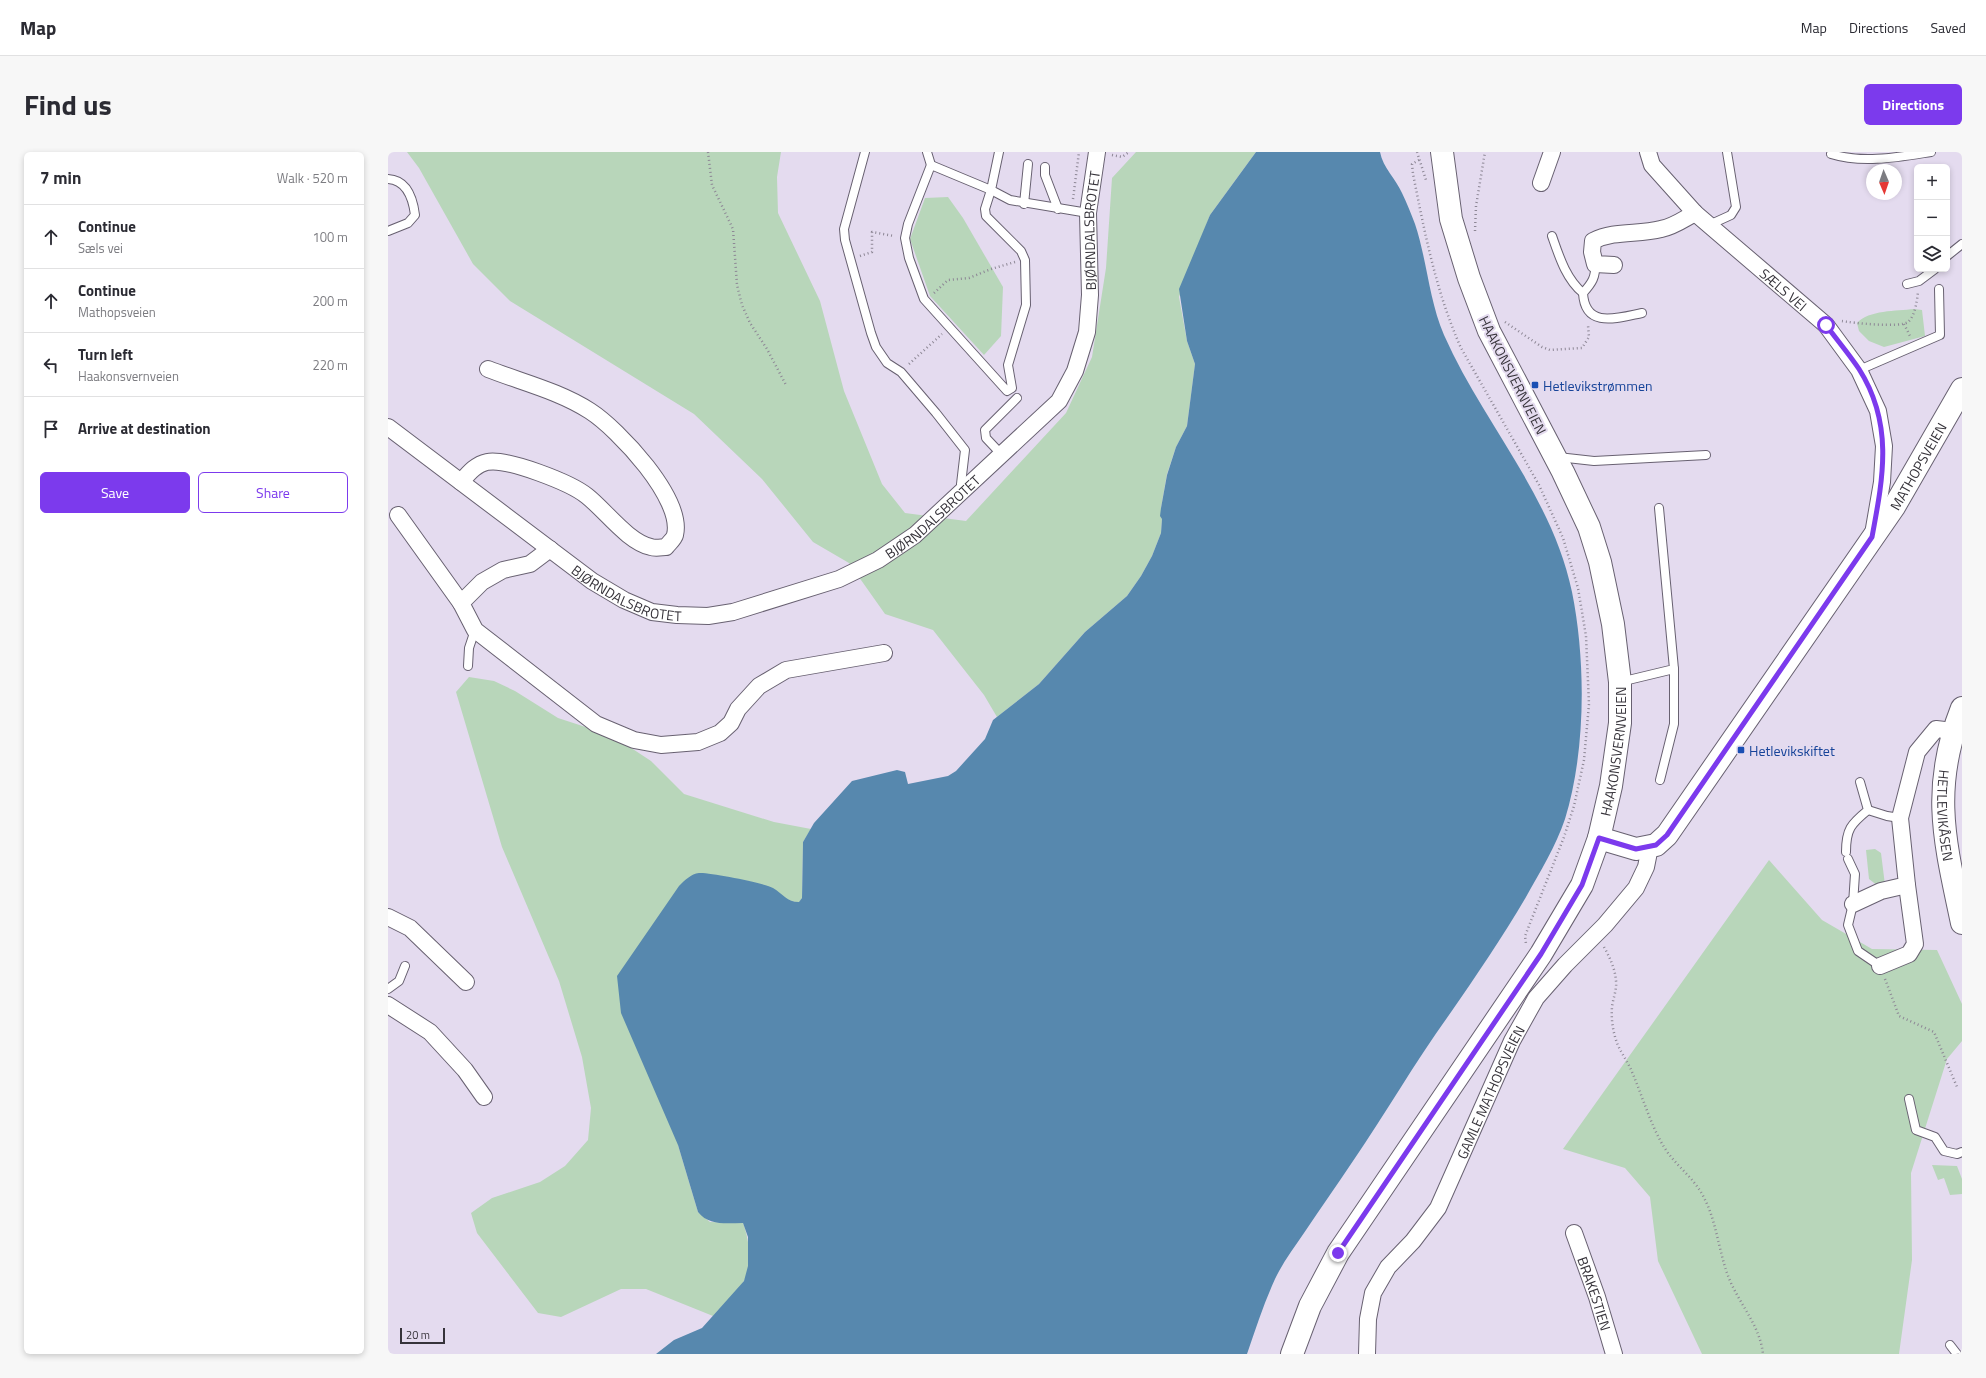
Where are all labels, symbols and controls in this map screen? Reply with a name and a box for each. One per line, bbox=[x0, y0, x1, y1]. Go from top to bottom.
text: Map bbox=[20, 13, 56, 42]
text: Map bbox=[1801, 17, 1827, 38]
text: Directions bbox=[1849, 17, 1908, 38]
text: Saved bbox=[1930, 17, 1966, 38]
text: Find us bbox=[24, 83, 112, 126]
button: Directions bbox=[1864, 84, 1962, 125]
north arrow bbox=[1866, 164, 1902, 200]
map controls bbox=[1914, 164, 1950, 272]
button: + bbox=[1914, 164, 1950, 200]
text: 7 min bbox=[40, 165, 81, 191]
text: Walk · 520 m bbox=[277, 168, 348, 188]
street label: BJØRNDALSBROTET bbox=[1077, 169, 1105, 291]
button: − bbox=[1914, 200, 1950, 236]
text: Continue bbox=[78, 215, 136, 238]
icon: ahead bbox=[40, 226, 62, 248]
text: 100 m bbox=[312, 227, 348, 247]
button: layers bbox=[1914, 236, 1950, 272]
text: Sæls vei bbox=[78, 238, 123, 258]
street label: SÆLS VEI bbox=[1756, 263, 1812, 315]
text: Continue bbox=[78, 279, 136, 302]
icon: ahead bbox=[40, 290, 62, 312]
text: 200 m bbox=[312, 291, 348, 311]
text: Mathopsveien bbox=[78, 302, 156, 322]
street label: HAAKONSVERNVEIEN bbox=[1474, 312, 1552, 438]
route start bbox=[1817, 316, 1835, 334]
text: Turn left bbox=[78, 343, 133, 366]
icon: left bbox=[40, 354, 62, 376]
text: 220 m bbox=[312, 355, 348, 375]
text: Haakonsvernveien bbox=[78, 366, 179, 386]
place label: Hetlevikstrømmen bbox=[1543, 375, 1653, 396]
marker: Hetlevikstrømmen bbox=[1530, 380, 1540, 390]
text: Arrive at destination bbox=[78, 417, 211, 440]
icon: arrive bbox=[40, 418, 62, 440]
street label: MATHOPSVEIEN bbox=[1884, 418, 1951, 514]
street label: BJØRNDALSBROTET bbox=[880, 469, 985, 563]
button: Save bbox=[40, 472, 190, 513]
button: Share bbox=[198, 472, 348, 513]
street label: BJØRNDALSBROTET bbox=[568, 559, 683, 626]
street label: HAAKONSVERNVEIEN bbox=[1594, 687, 1631, 818]
place label: Hetlevikskiftet bbox=[1749, 740, 1835, 761]
marker: Hetlevikskiftet bbox=[1736, 745, 1746, 755]
street label: HETLEVIKÅSEN bbox=[1933, 769, 1960, 863]
street label: GAMLE MATHOPSVEIEN bbox=[1451, 1022, 1529, 1162]
route end bbox=[1329, 1244, 1347, 1262]
street label: BRAKESTIEN bbox=[1573, 1254, 1617, 1333]
scale bar bbox=[400, 1326, 445, 1345]
text: 20 m bbox=[406, 1327, 430, 1343]

